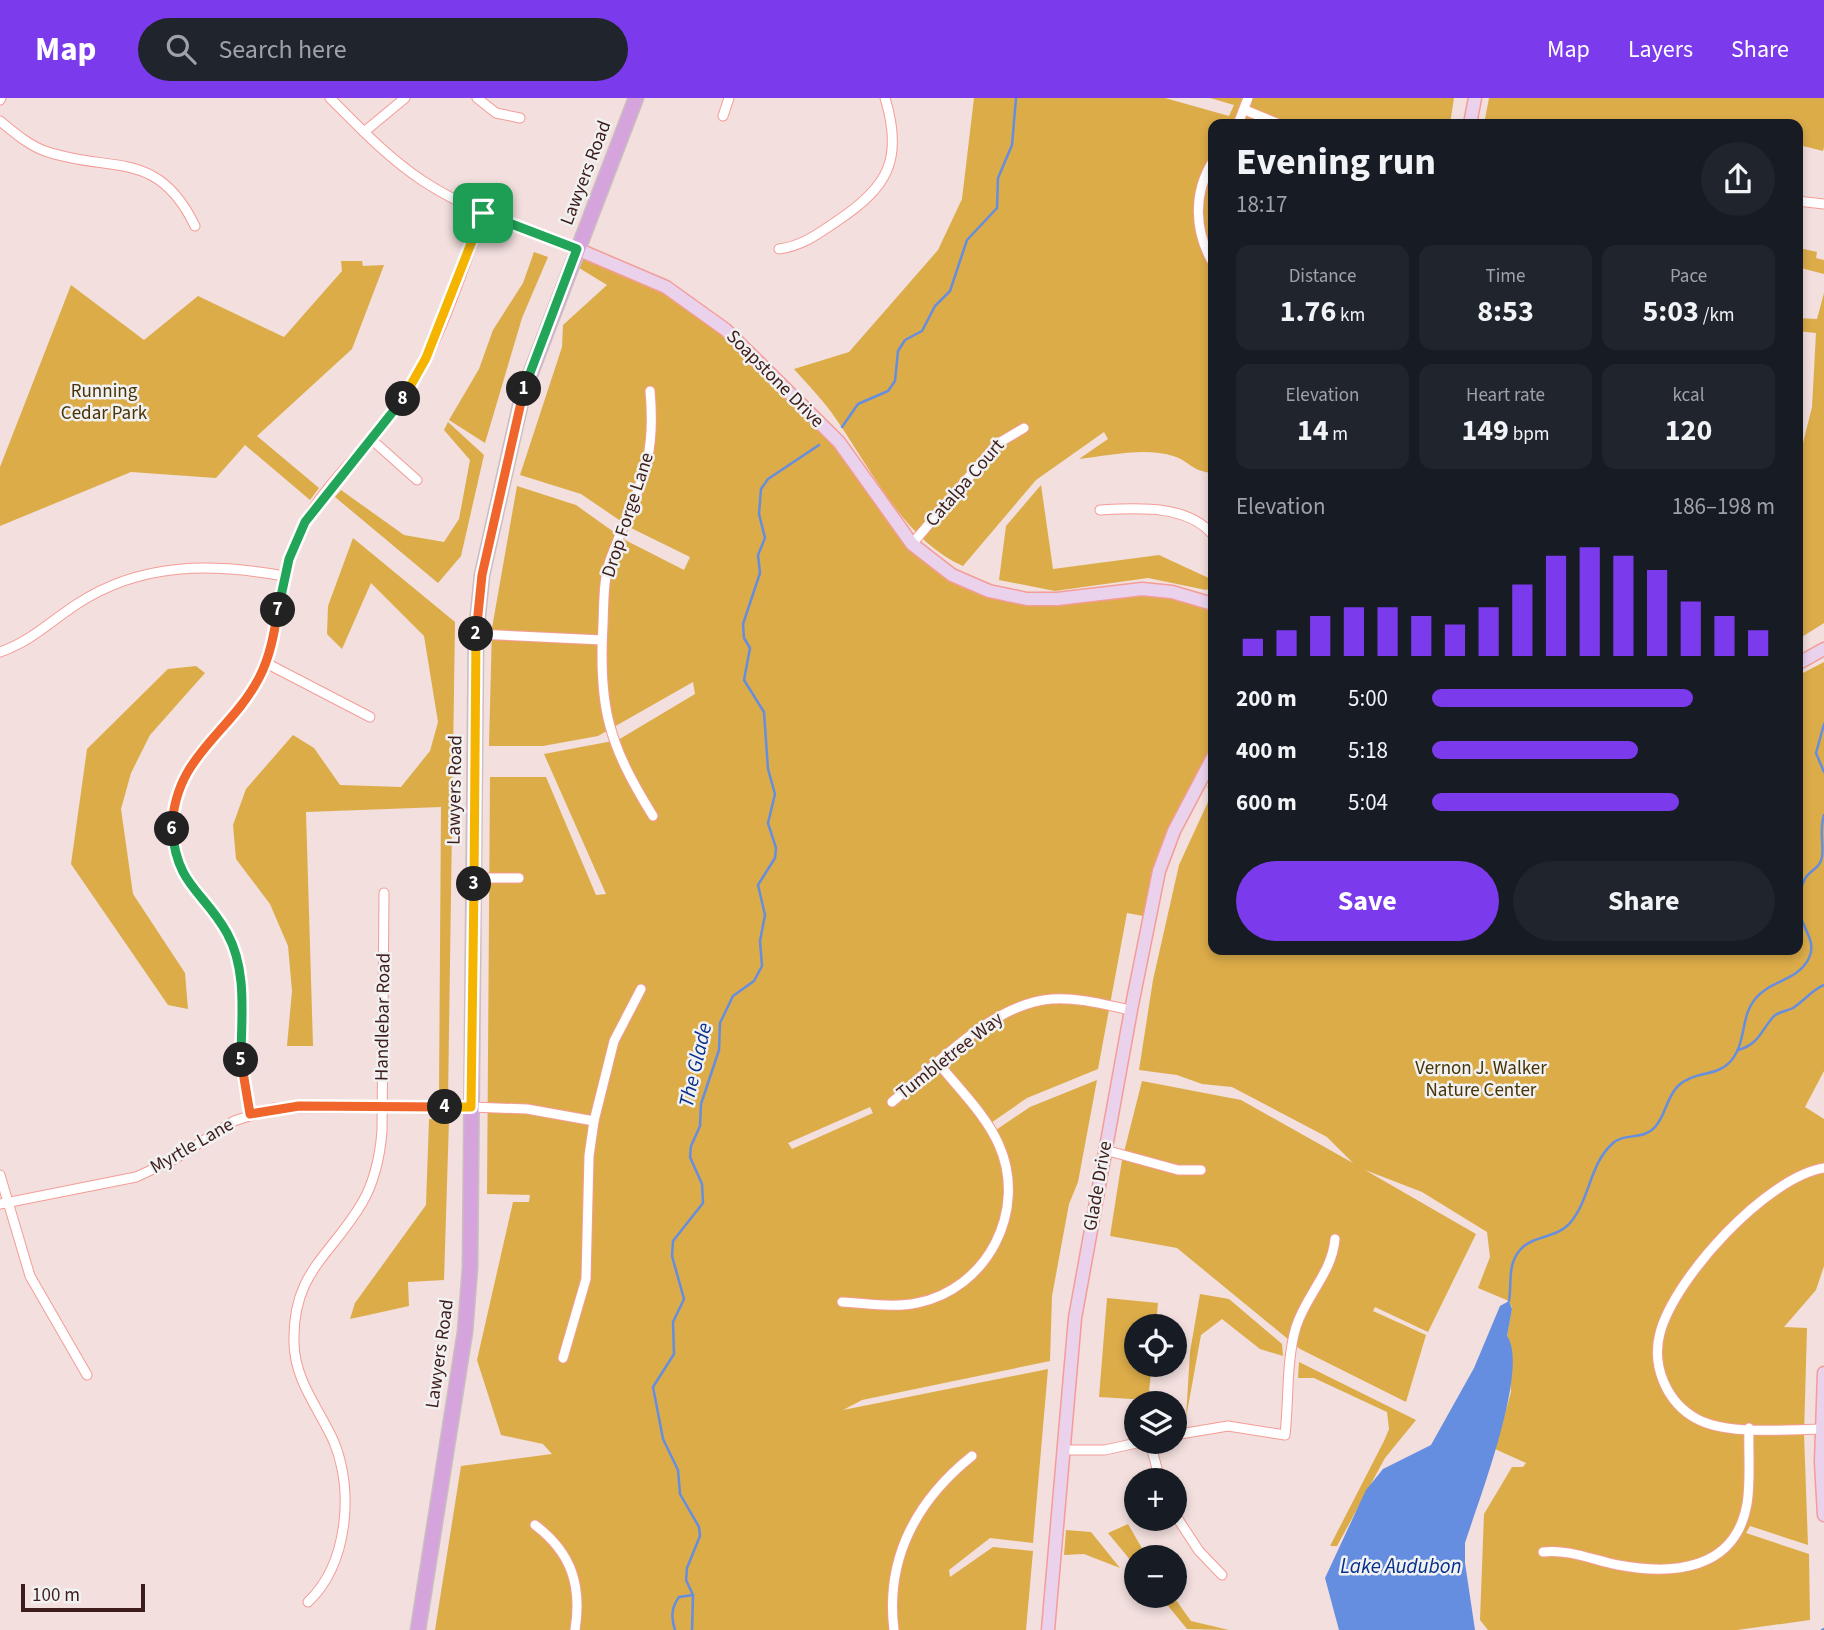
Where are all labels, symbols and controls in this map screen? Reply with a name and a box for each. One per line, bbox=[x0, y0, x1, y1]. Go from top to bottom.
search box bbox=[138, 18, 628, 81]
text: Map bbox=[35, 26, 96, 73]
icon: search bbox=[162, 30, 200, 68]
text: Search here bbox=[218, 31, 347, 68]
text: Map bbox=[1547, 32, 1590, 67]
text: Layers bbox=[1628, 32, 1693, 67]
text: Share bbox=[1731, 32, 1789, 67]
street label: Lawyers Road bbox=[554, 117, 618, 229]
text: Evening run bbox=[1236, 135, 1436, 189]
button: share bbox=[1701, 142, 1775, 216]
pin bbox=[453, 183, 513, 243]
text: 18:17 bbox=[1236, 188, 1287, 221]
icon: arrive bbox=[464, 194, 502, 232]
text: Distance bbox=[1289, 263, 1356, 290]
text: Time bbox=[1485, 263, 1526, 290]
text: Pace bbox=[1670, 263, 1707, 290]
text: 1.76 bbox=[1280, 290, 1336, 333]
text: 8:53 bbox=[1477, 290, 1534, 333]
text: 5:03 bbox=[1642, 290, 1699, 333]
text: km bbox=[1336, 302, 1365, 329]
text: /km bbox=[1699, 302, 1735, 329]
street label: Soapstone Drive bbox=[720, 324, 830, 434]
pin: 1 bbox=[506, 372, 542, 406]
text: 1 bbox=[518, 375, 529, 402]
park label: Running Cedar Park bbox=[61, 378, 148, 427]
pin: 8 bbox=[386, 382, 420, 416]
text: Elevation bbox=[1286, 382, 1359, 409]
text: Heart rate bbox=[1466, 382, 1545, 409]
text: kcal bbox=[1673, 382, 1704, 409]
text: 8 bbox=[397, 385, 408, 412]
text: 14 bbox=[1297, 409, 1329, 452]
text: 149 bbox=[1461, 409, 1509, 452]
text: 120 bbox=[1665, 409, 1712, 452]
text: m bbox=[1329, 421, 1348, 448]
text: bpm bbox=[1509, 421, 1550, 448]
street label: Catalpa Court bbox=[919, 433, 1011, 533]
street label: Drop Forge Lane bbox=[595, 449, 661, 581]
text: Elevation bbox=[1236, 490, 1326, 523]
text: 186–198 m bbox=[1672, 490, 1775, 523]
pin: 7 bbox=[260, 592, 296, 628]
text: 7 bbox=[272, 596, 283, 623]
pin: 2 bbox=[458, 616, 494, 652]
text: 2 bbox=[470, 620, 481, 647]
text: 200 m bbox=[1236, 682, 1297, 715]
text: 5:00 bbox=[1348, 682, 1388, 715]
text: 400 m bbox=[1236, 734, 1297, 767]
text: 5:18 bbox=[1348, 734, 1388, 767]
street label: Lawyers Road bbox=[441, 735, 469, 845]
text: 600 m bbox=[1236, 786, 1297, 819]
text: 5:04 bbox=[1348, 786, 1388, 819]
pin: 6 bbox=[154, 812, 190, 846]
text: 6 bbox=[166, 815, 177, 842]
button: Save bbox=[1236, 861, 1499, 941]
button: Share bbox=[1513, 861, 1775, 941]
pin: 3 bbox=[456, 866, 491, 902]
text: 3 bbox=[468, 870, 479, 897]
street label: Handlebar Road bbox=[368, 953, 398, 1081]
street label: Tumbletree Way bbox=[891, 1006, 1009, 1106]
water label: The Glade bbox=[671, 1020, 719, 1110]
pin: 5 bbox=[224, 1042, 258, 1077]
text: 5 bbox=[235, 1046, 246, 1073]
park label: Vernon J. Walker Nature Center bbox=[1415, 1055, 1547, 1104]
pin: 4 bbox=[428, 1090, 462, 1124]
text: 4 bbox=[439, 1093, 450, 1120]
street label: Myrtle Lane bbox=[145, 1111, 239, 1181]
street label: Glade Drive bbox=[1077, 1139, 1119, 1233]
street label: Lawyers Road bbox=[419, 1298, 461, 1410]
map controls bbox=[1124, 1314, 1187, 1608]
button: locate bbox=[1124, 1314, 1187, 1377]
button: layers bbox=[1124, 1391, 1187, 1454]
button: + bbox=[1124, 1468, 1187, 1531]
button: − bbox=[1124, 1545, 1187, 1608]
water label: Lake Audubon bbox=[1340, 1551, 1462, 1581]
scale bar bbox=[21, 1581, 145, 1613]
text: 100 m bbox=[32, 1582, 80, 1609]

